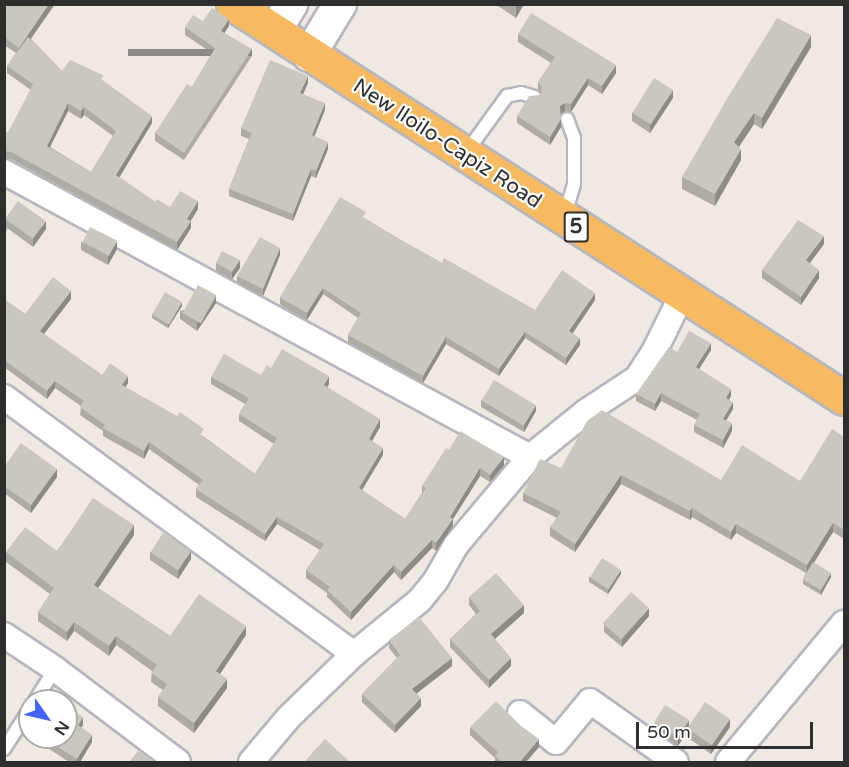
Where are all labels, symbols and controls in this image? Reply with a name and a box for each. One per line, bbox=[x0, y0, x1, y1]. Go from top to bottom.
street label: New Iloilo-Capiz Road bbox=[348, 74, 546, 214]
road number: 5 bbox=[562, 210, 590, 244]
north arrow bbox=[18, 689, 78, 749]
scale bar bbox=[639, 710, 816, 748]
text: N bbox=[49, 717, 73, 739]
text: 50 m bbox=[647, 721, 691, 743]

